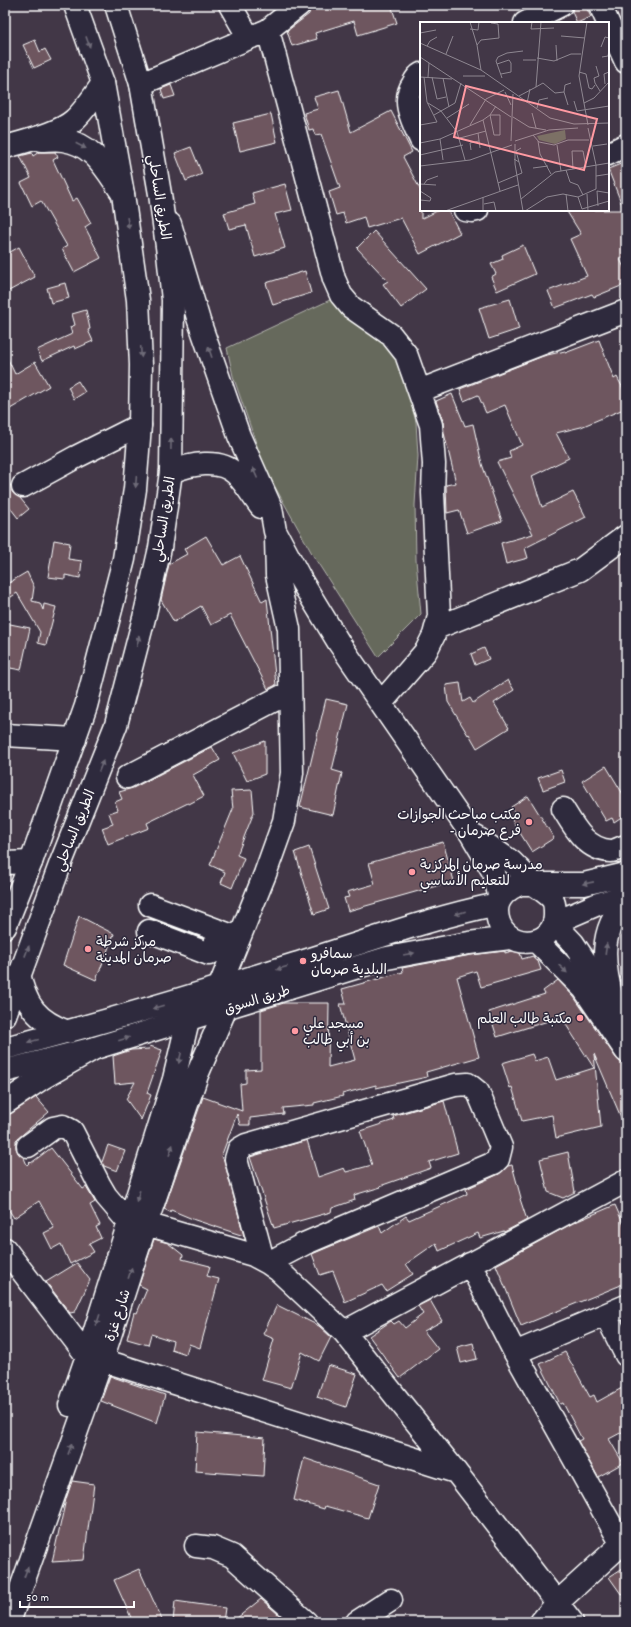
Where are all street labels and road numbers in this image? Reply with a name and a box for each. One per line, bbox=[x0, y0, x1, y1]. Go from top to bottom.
street label: الطريق الساحلي bbox=[140, 153, 175, 242]
street label: الطريق الساحلي bbox=[148, 475, 183, 564]
street label: الطريق الساحلي bbox=[50, 787, 102, 875]
street label: طريق السوق bbox=[222, 981, 293, 1020]
street label: شارع غزة bbox=[101, 1287, 137, 1344]

